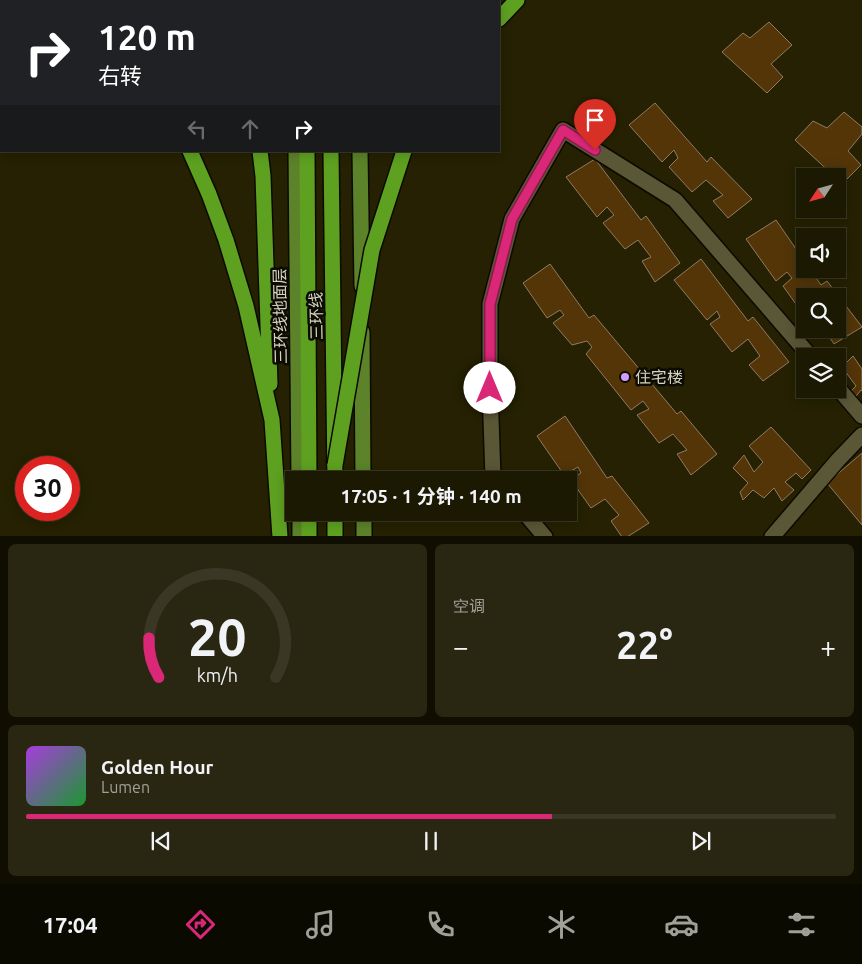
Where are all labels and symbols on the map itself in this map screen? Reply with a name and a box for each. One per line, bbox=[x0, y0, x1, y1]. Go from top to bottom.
pin bbox=[574, 99, 616, 150]
north arrow bbox=[796, 168, 846, 218]
street label: 三环线地面层 bbox=[270, 268, 290, 364]
street label: 三环线 bbox=[307, 292, 325, 340]
position arrow bbox=[463, 361, 515, 413]
place label: 住宅楼 bbox=[635, 368, 683, 386]
marker: 住宅楼 bbox=[619, 371, 631, 383]
speed limit sign: 30 bbox=[15, 456, 80, 521]

